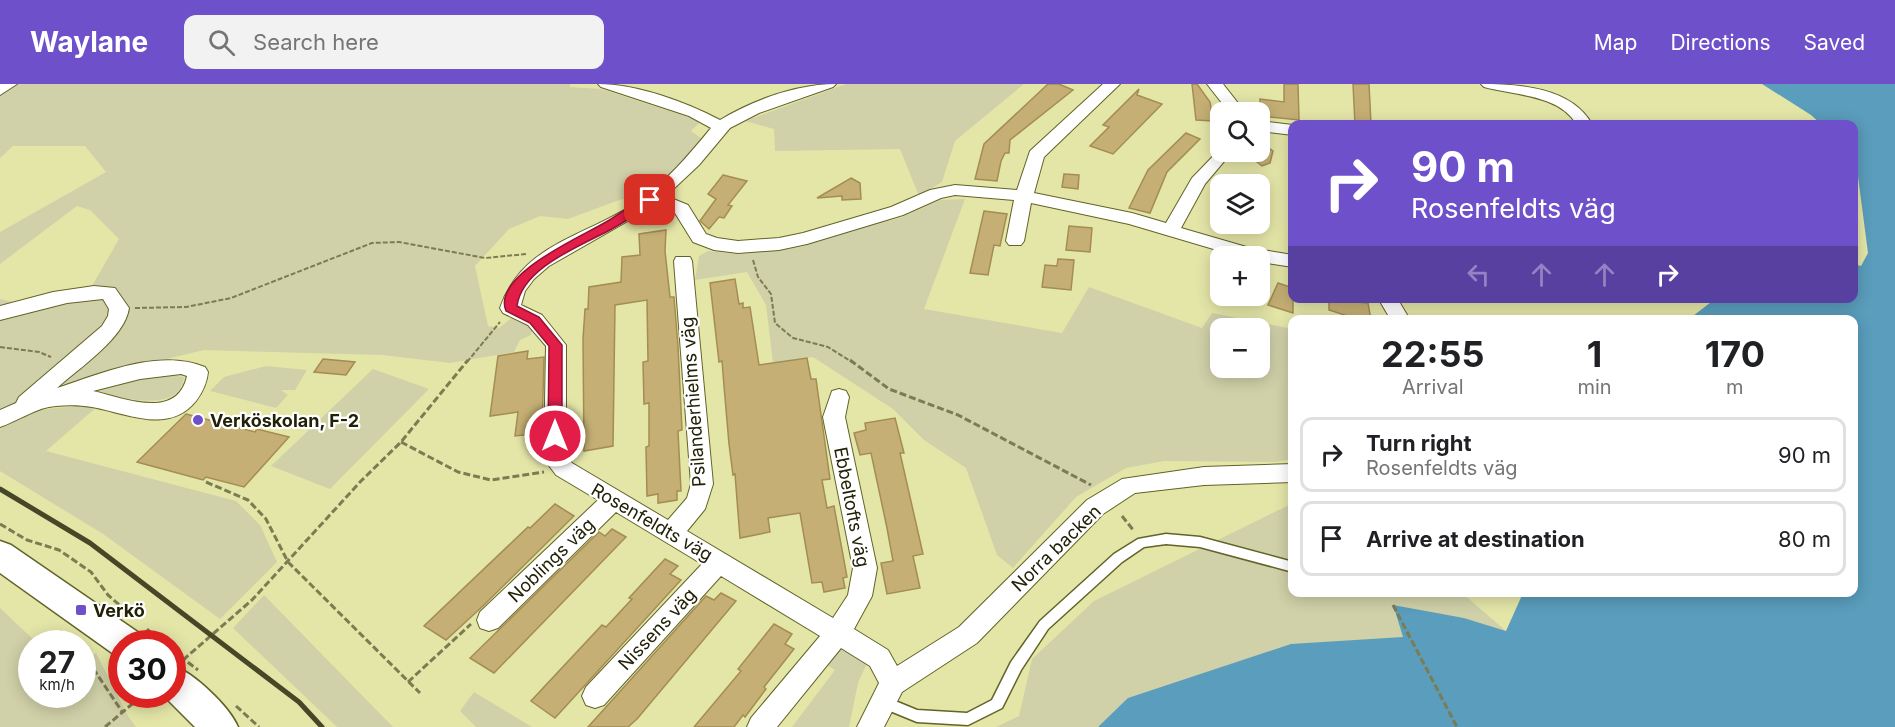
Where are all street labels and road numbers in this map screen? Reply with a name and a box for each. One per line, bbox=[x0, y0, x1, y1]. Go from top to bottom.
street label: Psilanderhielms väg bbox=[677, 316, 709, 488]
street label: Ebbeltofts väg bbox=[830, 445, 874, 569]
street label: Rosenfeldts väg bbox=[588, 479, 716, 565]
street label: Norra backen bbox=[1007, 500, 1105, 596]
street label: Noblings väg bbox=[504, 514, 598, 606]
street label: Nissens väg bbox=[614, 584, 700, 674]

